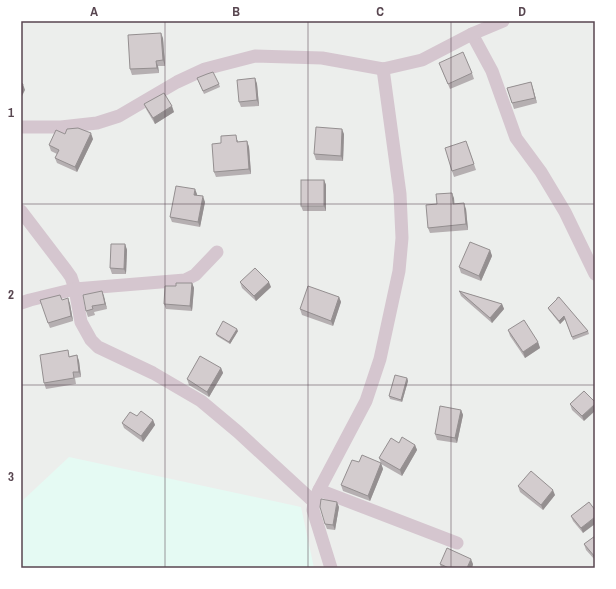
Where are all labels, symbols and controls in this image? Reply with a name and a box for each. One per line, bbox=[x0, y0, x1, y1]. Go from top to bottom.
text: A bbox=[90, 3, 98, 20]
text: B bbox=[232, 3, 240, 20]
text: C bbox=[376, 3, 384, 20]
text: D bbox=[518, 3, 526, 20]
text: 1 bbox=[8, 104, 14, 121]
text: 2 bbox=[8, 286, 14, 303]
text: 3 bbox=[8, 468, 14, 485]

